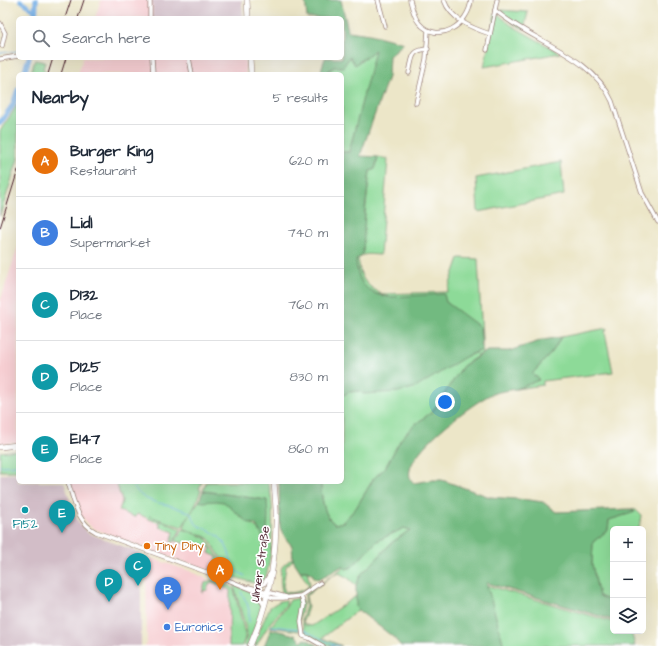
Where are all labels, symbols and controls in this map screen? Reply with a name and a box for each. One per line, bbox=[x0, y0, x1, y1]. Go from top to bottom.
search box bbox=[16, 16, 344, 60]
icon: search bbox=[30, 27, 52, 49]
text: Search here bbox=[62, 28, 151, 49]
text: Nearby bbox=[32, 86, 89, 110]
text: 5 results bbox=[272, 89, 328, 107]
text: Burger King bbox=[70, 141, 153, 162]
text: A bbox=[41, 152, 49, 170]
text: 620 m bbox=[289, 152, 328, 170]
text: Restaurant bbox=[70, 162, 137, 180]
text: Lidl bbox=[70, 213, 93, 234]
text: B bbox=[40, 224, 50, 242]
text: 740 m bbox=[288, 224, 328, 242]
text: Supermarket bbox=[70, 234, 151, 252]
text: D132 bbox=[70, 285, 98, 306]
text: C bbox=[40, 296, 50, 314]
text: 760 m bbox=[288, 296, 328, 314]
text: Place bbox=[70, 306, 102, 324]
text: D125 bbox=[70, 357, 101, 378]
text: D bbox=[41, 368, 49, 386]
text: 830 m bbox=[289, 368, 328, 386]
text: Place bbox=[70, 378, 102, 396]
your location bbox=[435, 392, 455, 412]
text: E147 bbox=[70, 429, 100, 450]
text: E bbox=[41, 440, 49, 458]
text: 860 m bbox=[288, 440, 328, 458]
text: Place bbox=[70, 450, 102, 468]
pin: E bbox=[49, 500, 75, 533]
marker: F152 bbox=[20, 505, 30, 515]
place label: F152 bbox=[12, 516, 38, 533]
street label: Ulmer Straße bbox=[247, 525, 274, 603]
map controls bbox=[610, 526, 646, 634]
button: + bbox=[610, 526, 646, 562]
place label: Tiny Diny bbox=[155, 538, 204, 556]
marker: Tiny Diny bbox=[142, 541, 152, 551]
pin: C bbox=[125, 553, 151, 586]
pin: A bbox=[207, 557, 233, 590]
button: − bbox=[610, 562, 646, 598]
pin: D bbox=[96, 569, 122, 602]
pin: B bbox=[155, 577, 181, 610]
button: layers bbox=[610, 598, 646, 634]
place label: Euronics bbox=[175, 619, 223, 636]
marker: Euronics bbox=[162, 622, 172, 632]

